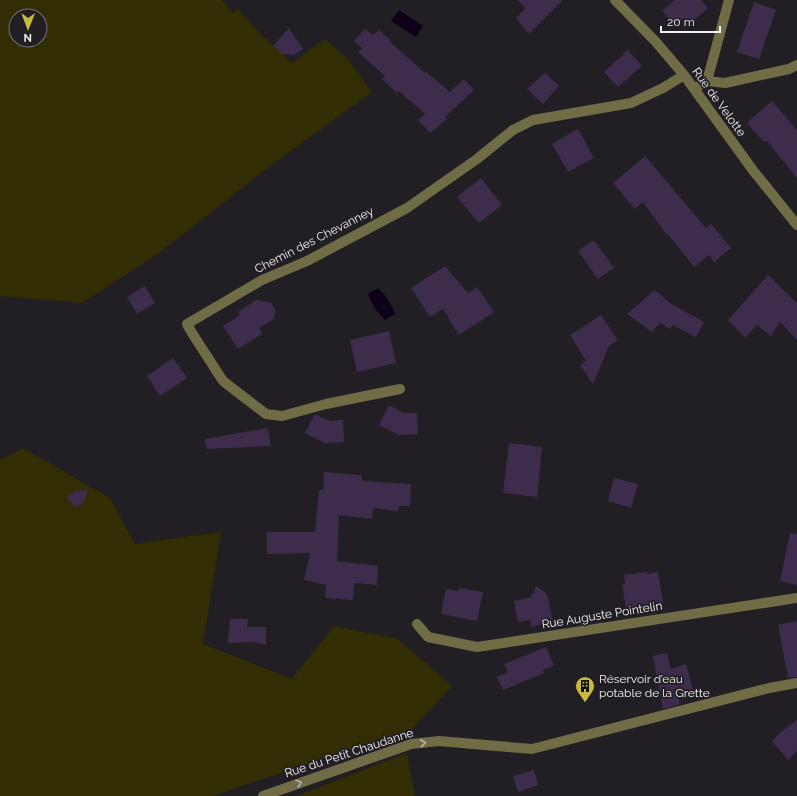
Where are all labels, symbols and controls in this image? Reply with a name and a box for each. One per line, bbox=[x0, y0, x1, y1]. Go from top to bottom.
north arrow bbox=[8, 8, 48, 48]
scale bar bbox=[661, 8, 720, 34]
text: 20 m bbox=[667, 15, 695, 29]
text: N bbox=[24, 31, 32, 44]
street label: Rue de Velotte bbox=[689, 65, 749, 139]
street label: Chemin des Chevanney bbox=[252, 204, 376, 276]
street label: Rue Auguste Pointelin bbox=[541, 599, 663, 631]
place label: Réservoir d’eau potable de la Grette bbox=[599, 672, 710, 700]
building icon: Réservoir d’eau potable de la Grette bbox=[574, 675, 596, 703]
street label: Rue du Petit Chaudanne bbox=[283, 726, 415, 780]
one-way arrow bbox=[420, 739, 426, 748]
one-way arrow bbox=[296, 779, 303, 788]

